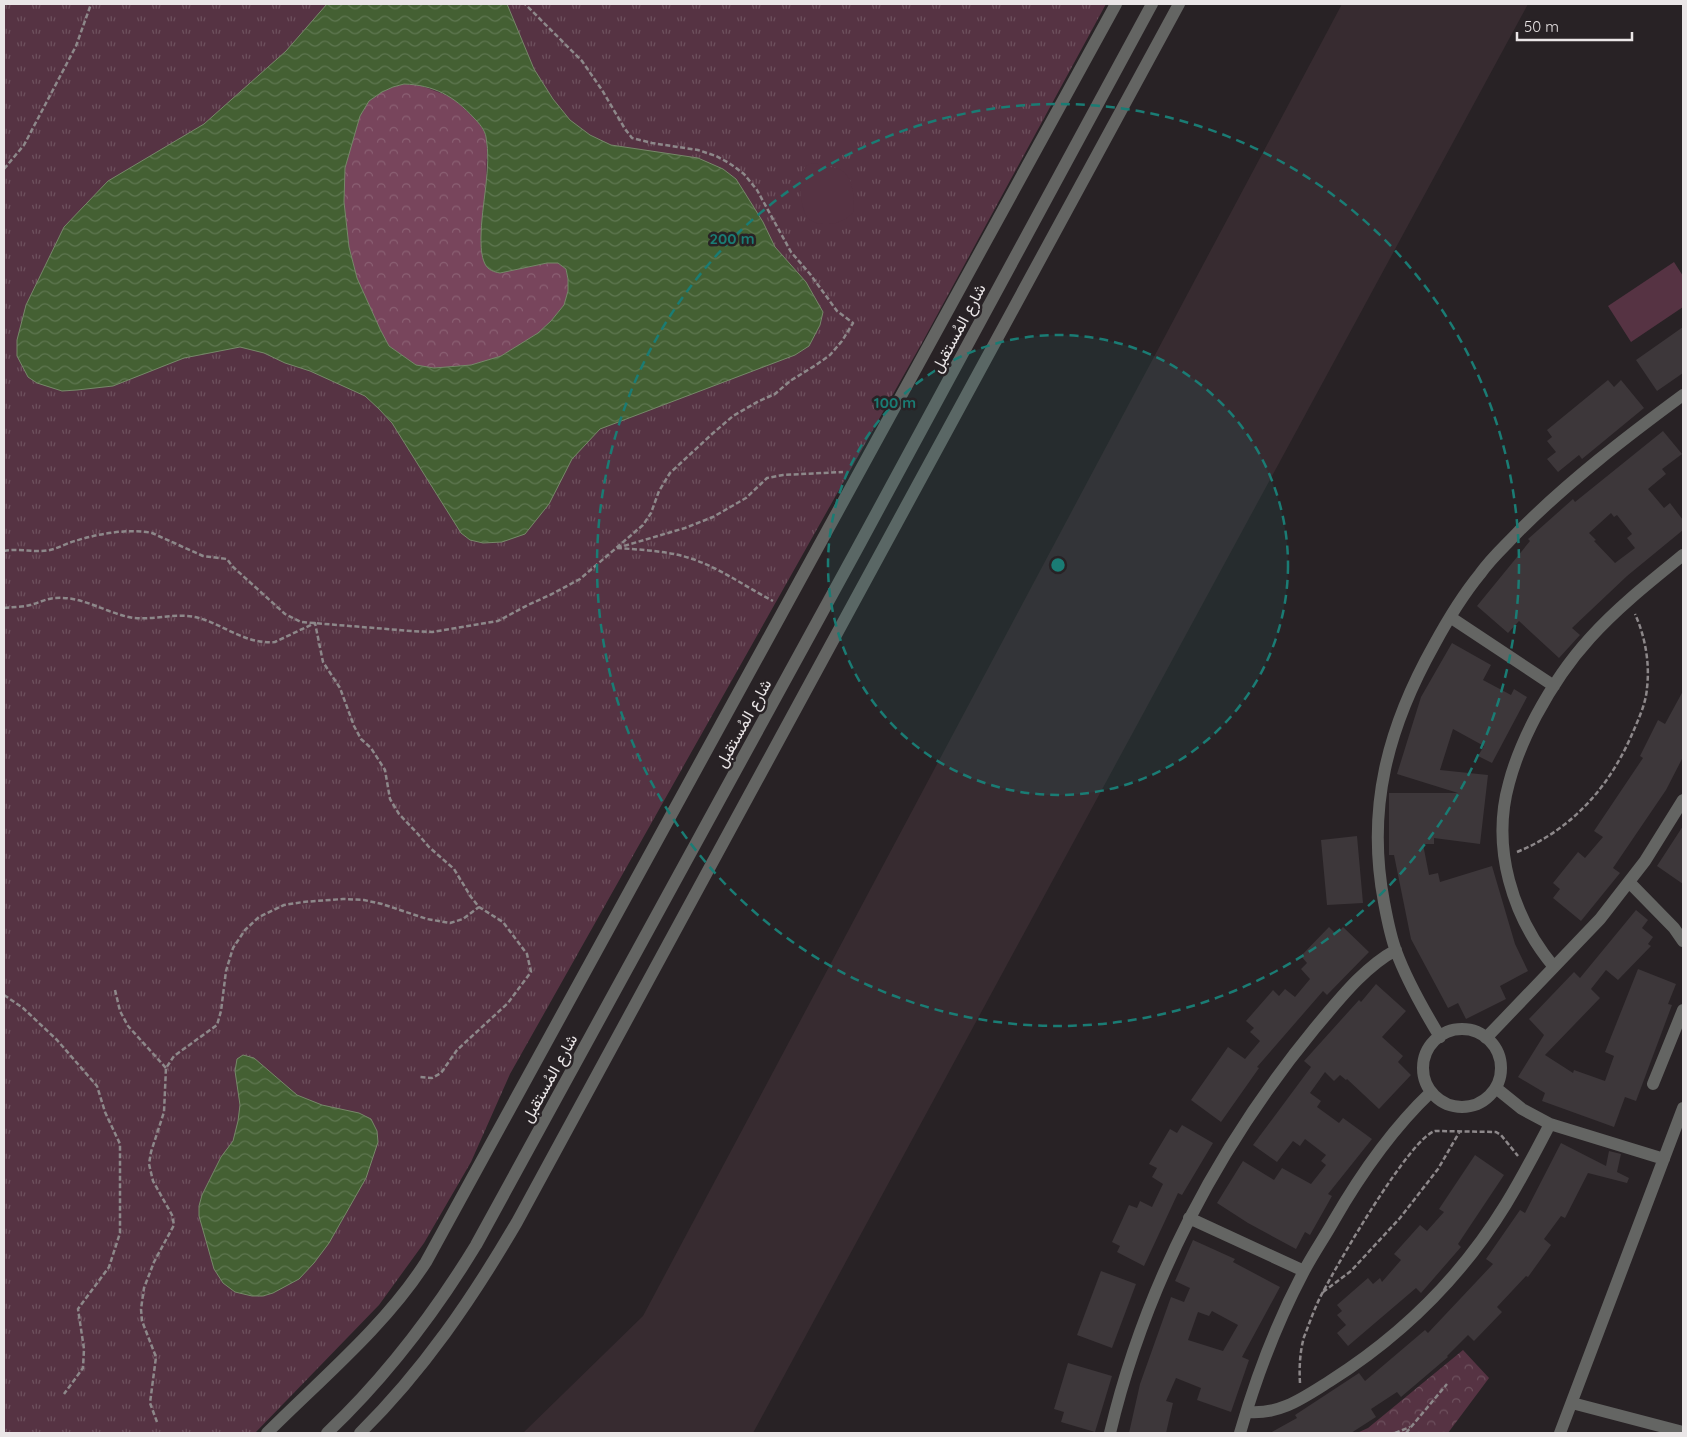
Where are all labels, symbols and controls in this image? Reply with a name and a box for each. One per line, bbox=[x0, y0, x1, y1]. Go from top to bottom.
scale bar bbox=[1517, 10, 1632, 42]
text: 50 m bbox=[1524, 17, 1559, 36]
text: 200 m bbox=[710, 229, 755, 248]
street label: شارع المُستقبل bbox=[926, 280, 992, 377]
text: 100 m bbox=[874, 393, 916, 412]
centre of rings bbox=[1049, 556, 1067, 574]
street label: شارع المُستقبل bbox=[711, 675, 777, 772]
street label: شارع المُستقبل bbox=[517, 1030, 583, 1127]

